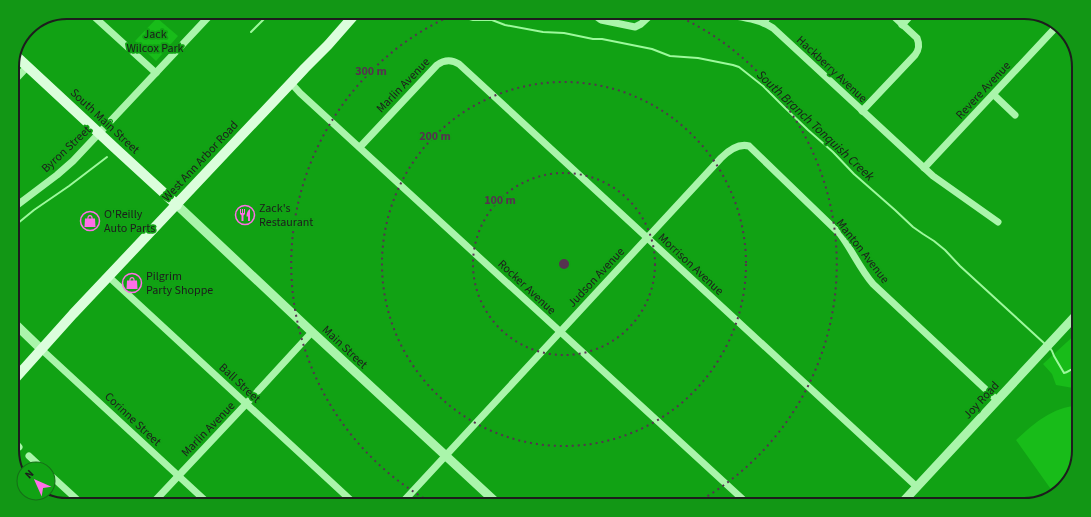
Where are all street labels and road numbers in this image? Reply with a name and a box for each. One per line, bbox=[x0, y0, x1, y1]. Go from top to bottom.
street label: Hackberry Avenue bbox=[792, 32, 871, 107]
street label: Marlin Avenue bbox=[373, 54, 434, 117]
street label: Revere Avenue bbox=[952, 58, 1015, 123]
street label: South Main Street bbox=[66, 85, 143, 158]
street label: West Ann Arbor Road bbox=[158, 117, 242, 205]
street label: Byron Street bbox=[38, 122, 95, 177]
street label: Manton Avenue bbox=[832, 215, 893, 287]
street label: Morrison Avenue bbox=[654, 230, 727, 299]
street label: Judson Avenue bbox=[564, 244, 629, 311]
street label: Rocker Avenue bbox=[494, 256, 560, 319]
street label: Main Street bbox=[318, 322, 371, 373]
street label: Ball Street bbox=[215, 360, 264, 407]
street label: Joy Road bbox=[959, 378, 1003, 423]
street label: Corinne Street bbox=[101, 389, 165, 450]
street label: Marlin Avenue bbox=[178, 398, 239, 461]

